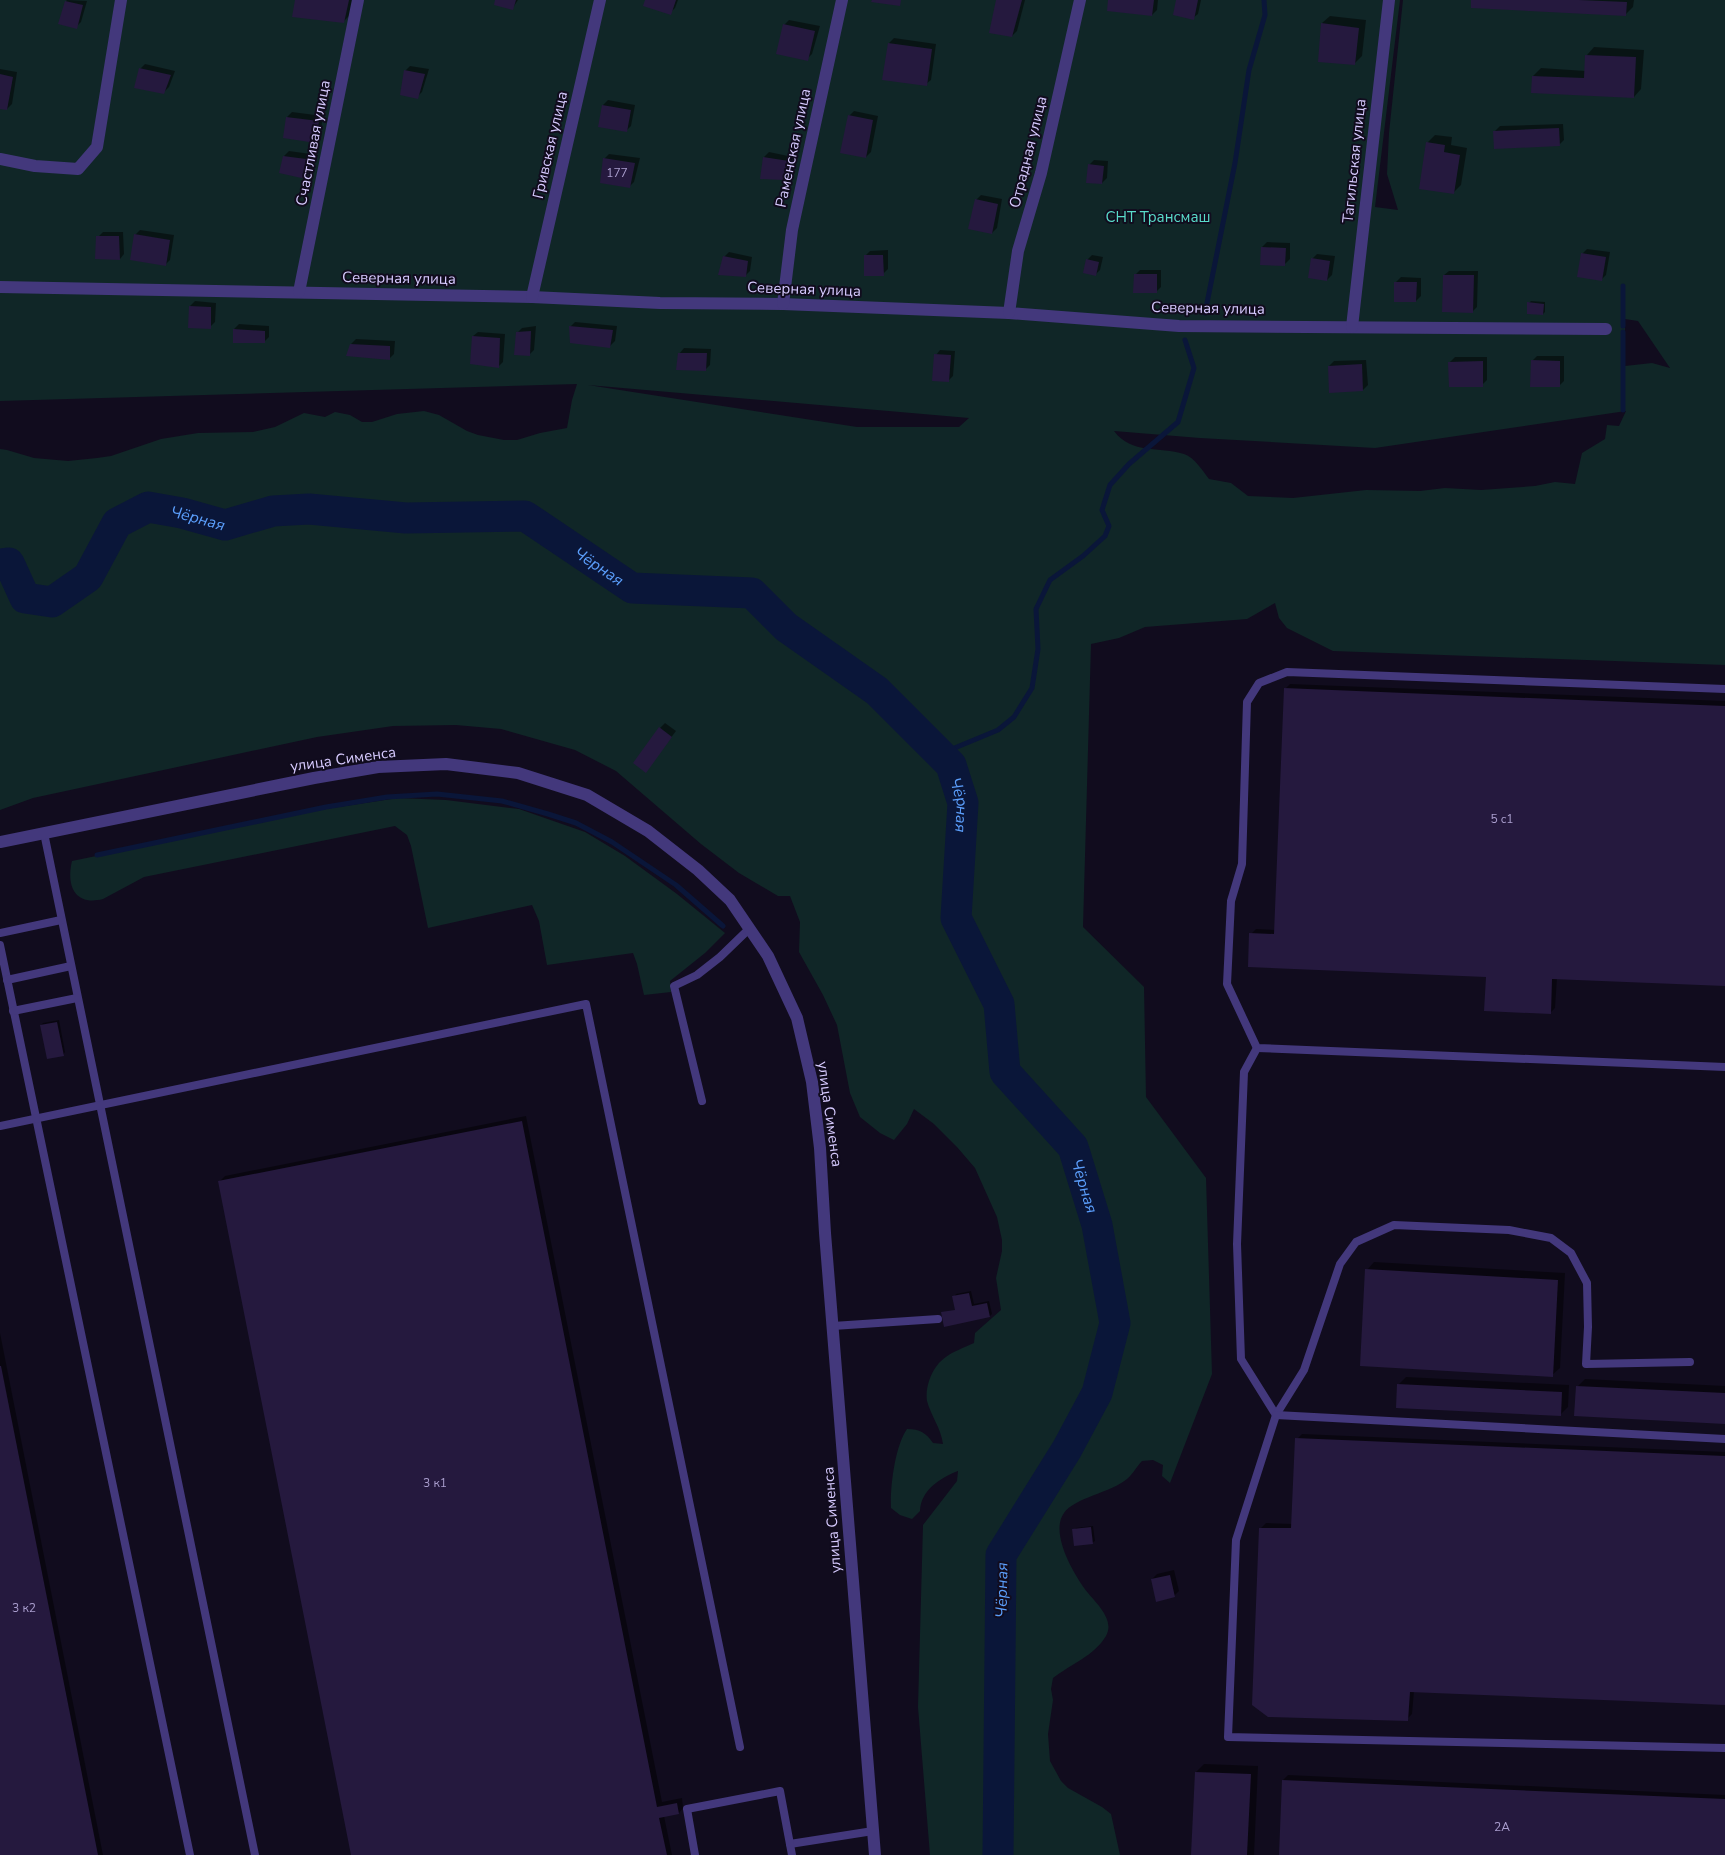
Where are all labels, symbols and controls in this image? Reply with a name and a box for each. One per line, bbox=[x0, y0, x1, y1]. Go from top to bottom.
street label: Счастливая улица bbox=[291, 78, 335, 208]
street label: Раменская улица bbox=[771, 87, 815, 209]
street label: Гривская улица bbox=[528, 89, 572, 201]
street label: Отрадная улица bbox=[1004, 94, 1052, 210]
street label: Тагильская улица bbox=[1338, 98, 1370, 224]
house number: 177 bbox=[606, 165, 628, 181]
park label: СНТ Трансмаш bbox=[1105, 207, 1211, 227]
street label: Северная улица bbox=[342, 267, 456, 289]
street label: Северная улица bbox=[747, 277, 861, 301]
street label: Северная улица bbox=[1151, 297, 1265, 319]
water label: Чёрная bbox=[169, 501, 228, 537]
water label: Чёрная bbox=[569, 542, 628, 591]
street label: улица Сименса bbox=[289, 742, 397, 776]
water label: Чёрная bbox=[944, 775, 973, 833]
house number: 5 с1 bbox=[1490, 811, 1514, 827]
street label: улица Сименса bbox=[813, 1060, 847, 1168]
water label: Чёрная bbox=[1065, 1156, 1103, 1216]
street label: улица Сименса bbox=[818, 1466, 846, 1574]
house number: 3 к1 bbox=[423, 1475, 447, 1491]
water label: Чёрная bbox=[991, 1562, 1013, 1618]
house number: 3 к2 bbox=[12, 1600, 36, 1616]
house number: 2А bbox=[1494, 1819, 1510, 1835]

